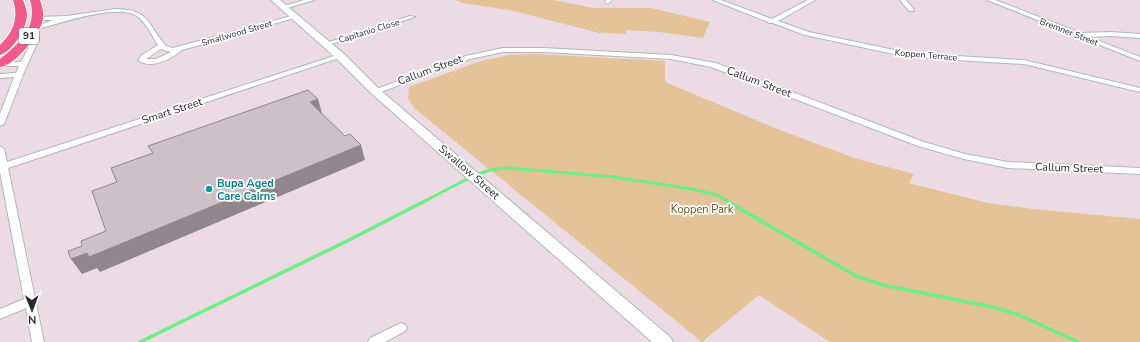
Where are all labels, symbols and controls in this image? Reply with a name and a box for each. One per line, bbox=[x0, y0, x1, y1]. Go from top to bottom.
street label: Bremner Street bbox=[1038, 15, 1101, 49]
street label: Capitanio Close bbox=[337, 16, 401, 46]
street label: Smallwood Street bbox=[200, 17, 274, 49]
road number: 91 bbox=[19, 28, 39, 44]
street label: Koppen Terrace bbox=[894, 46, 958, 64]
street label: Callum Street bbox=[395, 51, 465, 89]
street label: Callum Street bbox=[725, 63, 794, 101]
street label: Smart Street bbox=[140, 94, 204, 128]
street label: Swallow Street bbox=[435, 141, 503, 203]
street label: Callum Street bbox=[1035, 159, 1103, 177]
place label: Bupa Aged Care Cairns bbox=[217, 176, 276, 204]
marker: Bupa Aged Care Cairns bbox=[204, 184, 214, 194]
park label: Koppen Park bbox=[671, 202, 734, 217]
north arrow bbox=[12, 290, 52, 330]
text: N bbox=[28, 312, 36, 327]

